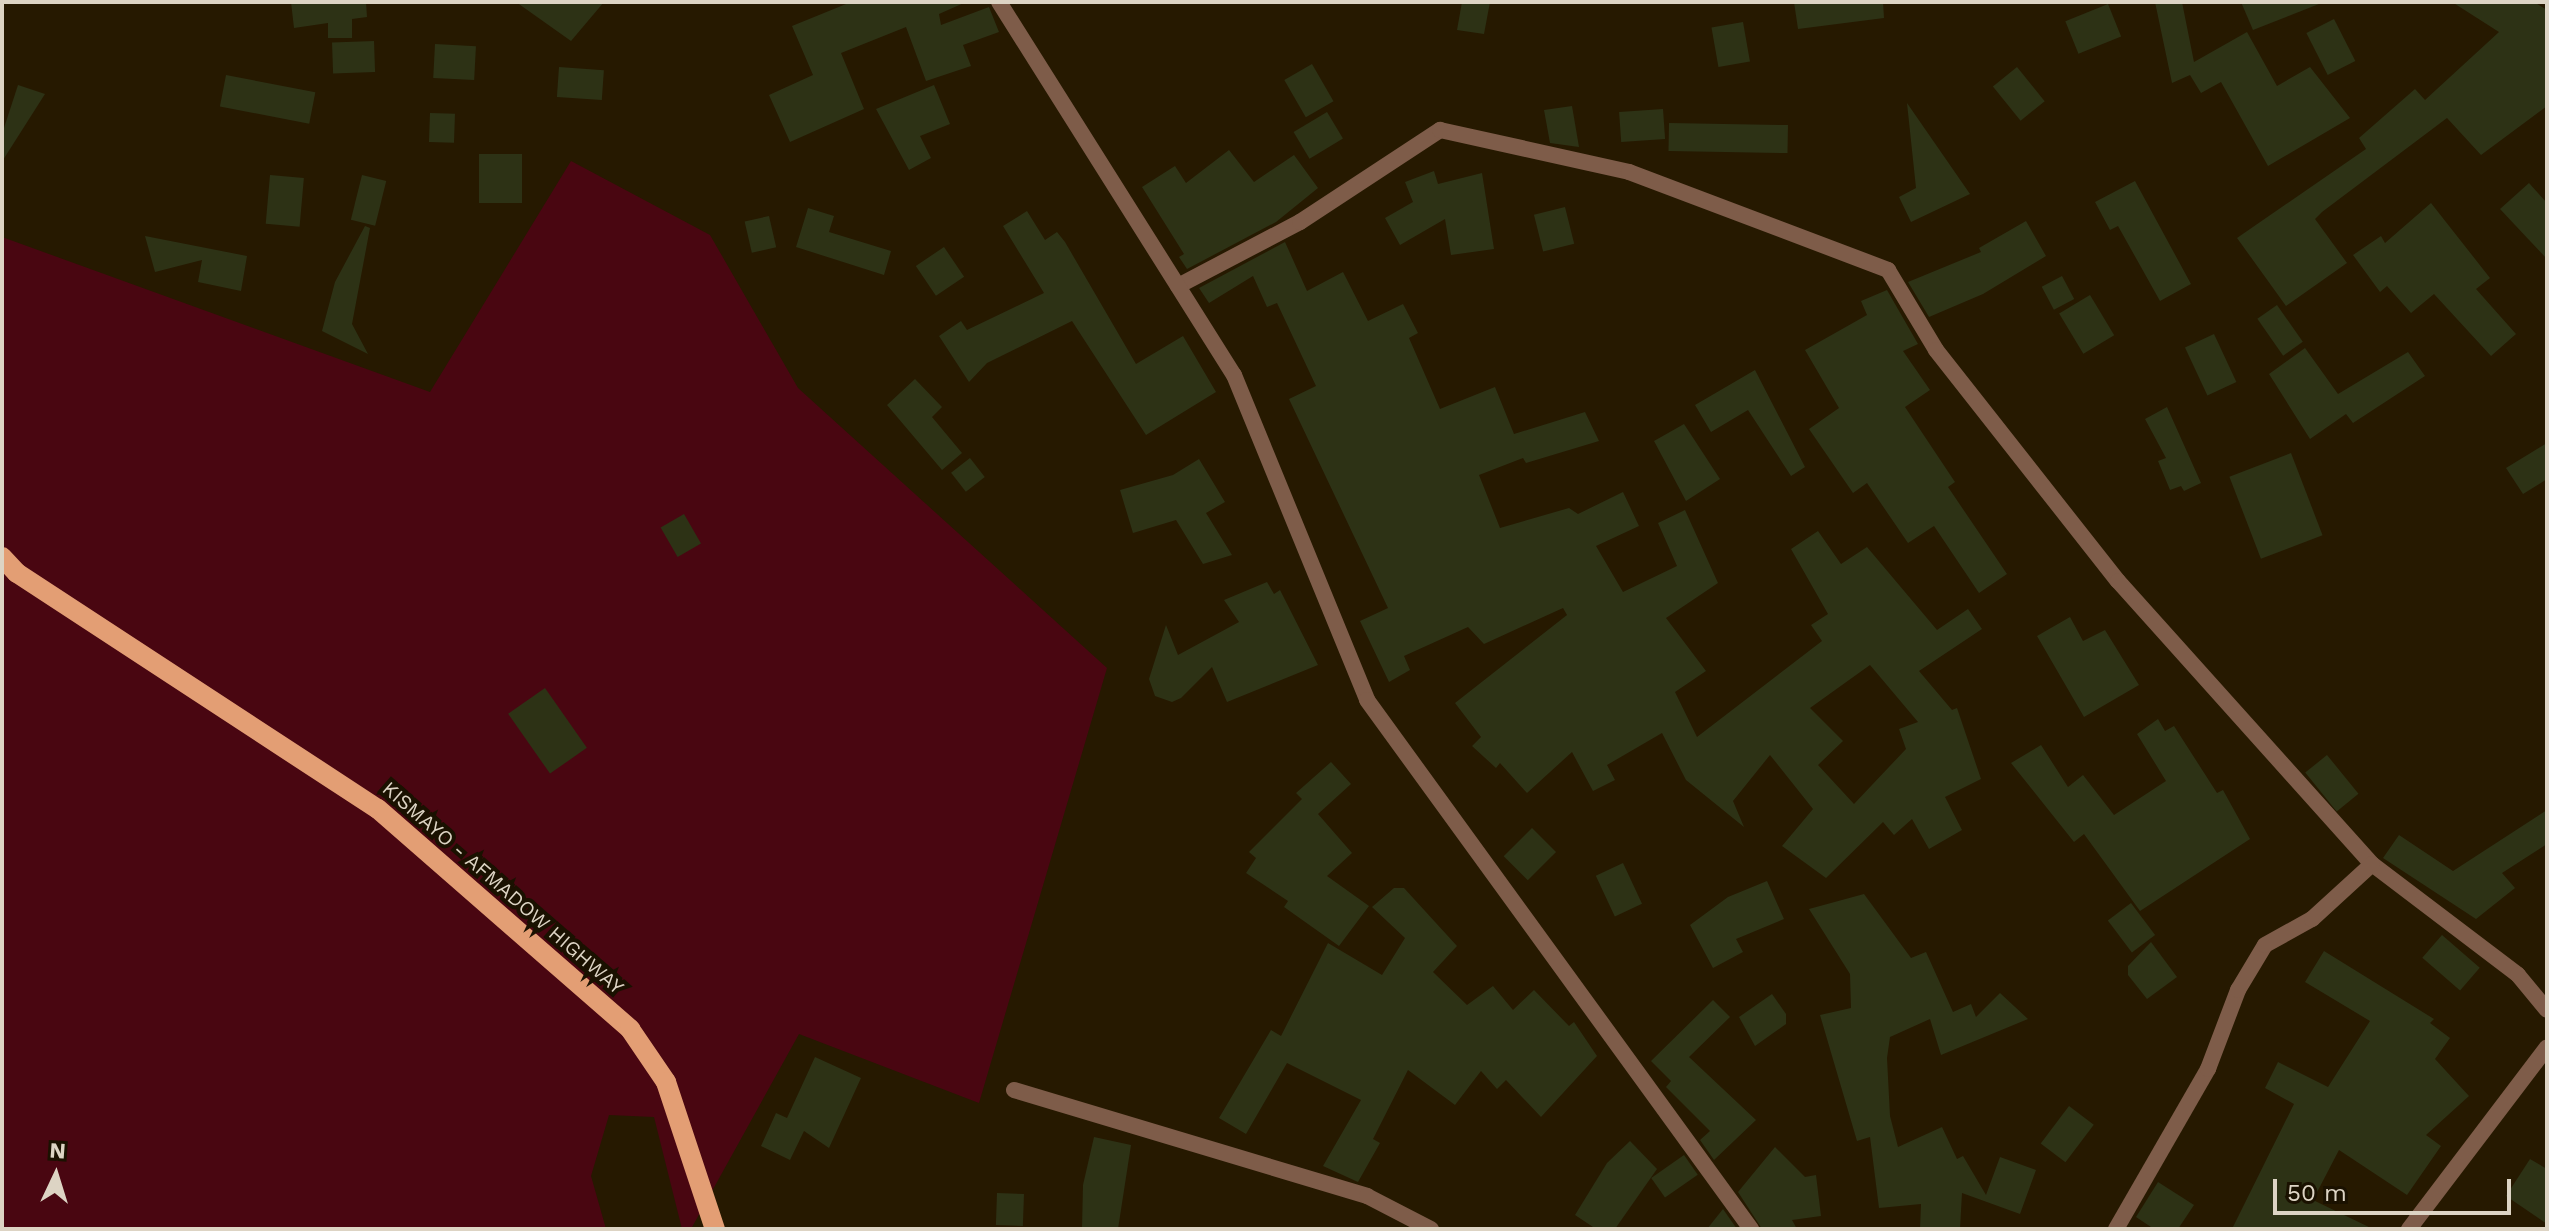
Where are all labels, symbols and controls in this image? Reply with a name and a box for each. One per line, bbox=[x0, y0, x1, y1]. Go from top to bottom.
street label: KISMAYO - AFMADOW HIGHWAY bbox=[377, 776, 629, 1000]
north arrow bbox=[16, 1135, 96, 1215]
text: N bbox=[49, 1138, 67, 1164]
scale bar bbox=[2277, 1163, 2515, 1213]
text: 50 m bbox=[2287, 1179, 2347, 1207]

